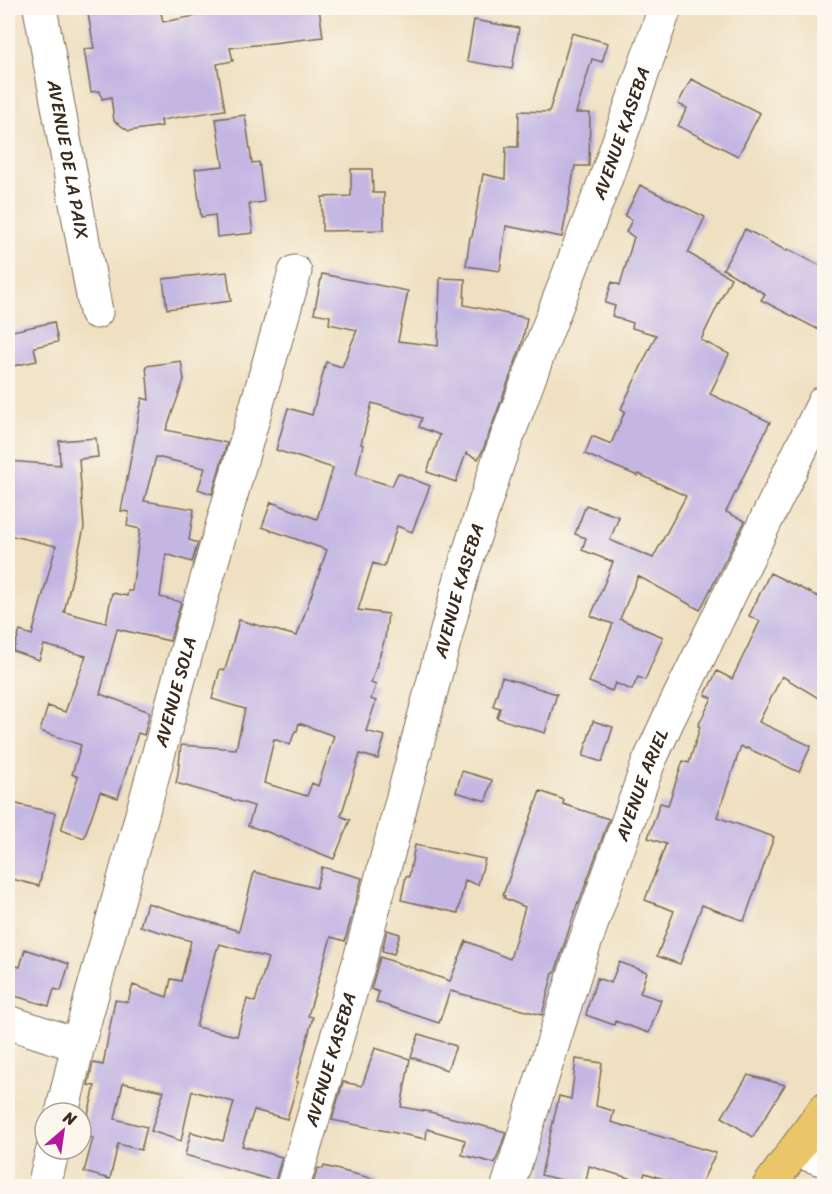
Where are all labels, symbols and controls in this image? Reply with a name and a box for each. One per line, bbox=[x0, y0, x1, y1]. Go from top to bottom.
street label: AVENUE KASEBA bbox=[583, 62, 659, 205]
street label: AVENUE DE LA PAIX bbox=[37, 76, 98, 242]
street label: AVENUE KASEBA bbox=[424, 519, 493, 662]
street label: AVENUE SOLA bbox=[145, 634, 206, 752]
street label: AVENUE ARIEL bbox=[606, 723, 678, 846]
street label: AVENUE KASEBA bbox=[295, 988, 365, 1131]
north arrow bbox=[33, 1101, 93, 1161]
text: N bbox=[57, 1102, 83, 1134]

